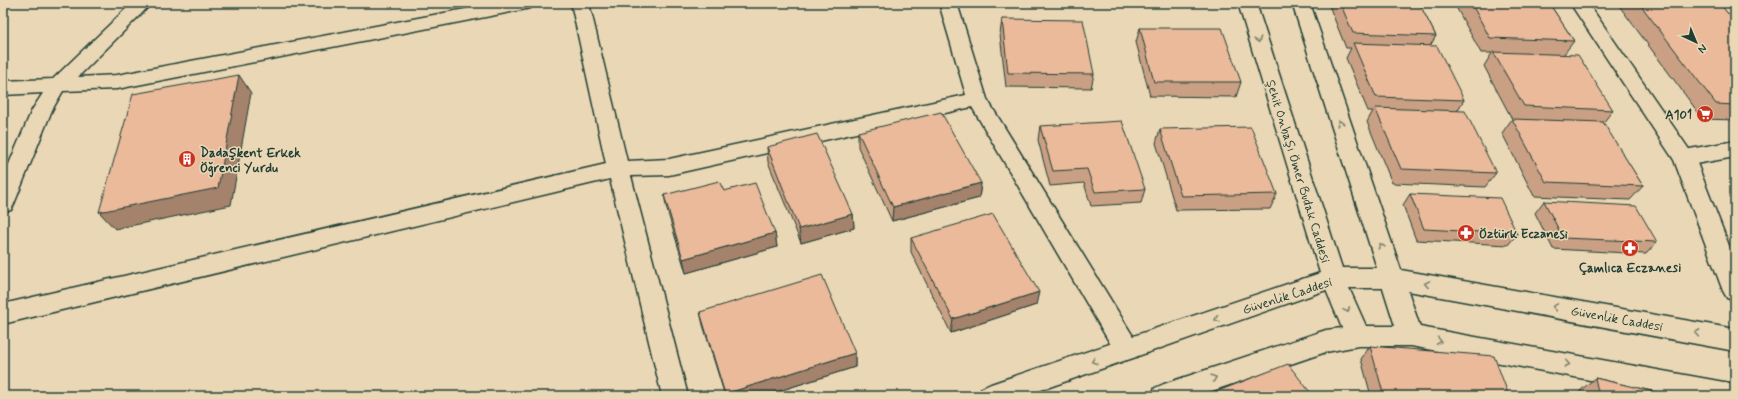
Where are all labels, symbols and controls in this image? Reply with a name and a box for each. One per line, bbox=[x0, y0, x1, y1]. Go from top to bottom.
north arrow bbox=[1676, 22, 1716, 62]
one-way arrow bbox=[1253, 37, 1262, 44]
text: N bbox=[1695, 41, 1710, 56]
street label: Şehit Onbaşı Ömer Budak Caddesi bbox=[1262, 78, 1334, 265]
supermarket icon: A101 bbox=[1695, 104, 1715, 124]
place label: A101 bbox=[1665, 107, 1692, 124]
one-way arrow bbox=[1336, 119, 1345, 126]
place label: Dadaşkent Erkek Öğrenci Yurdu bbox=[200, 145, 301, 178]
building icon: Dadaşkent Erkek Öğrenci Yurdu bbox=[177, 149, 197, 169]
pharmacy icon: Öztürk Eczanesi bbox=[1456, 223, 1476, 243]
place label: Öztürk Eczanesi bbox=[1479, 226, 1568, 243]
pharmacy icon: Çamlıca Eczanesi bbox=[1620, 238, 1640, 258]
one-way arrow bbox=[1377, 243, 1385, 250]
place label: Çamlıca Eczanesi bbox=[1579, 260, 1681, 277]
street label: Güvenlik Caddesi bbox=[1240, 274, 1334, 319]
one-way arrow bbox=[1424, 280, 1430, 289]
one-way arrow bbox=[1552, 303, 1558, 312]
street label: Güvenlik Caddesi bbox=[1569, 303, 1664, 336]
one-way arrow bbox=[1342, 305, 1350, 313]
one-way arrow bbox=[1213, 314, 1220, 322]
one-way arrow bbox=[1694, 329, 1700, 338]
one-way arrow bbox=[1436, 336, 1442, 345]
one-way arrow bbox=[1091, 356, 1098, 365]
one-way arrow bbox=[1564, 360, 1570, 368]
one-way arrow bbox=[1210, 375, 1217, 383]

